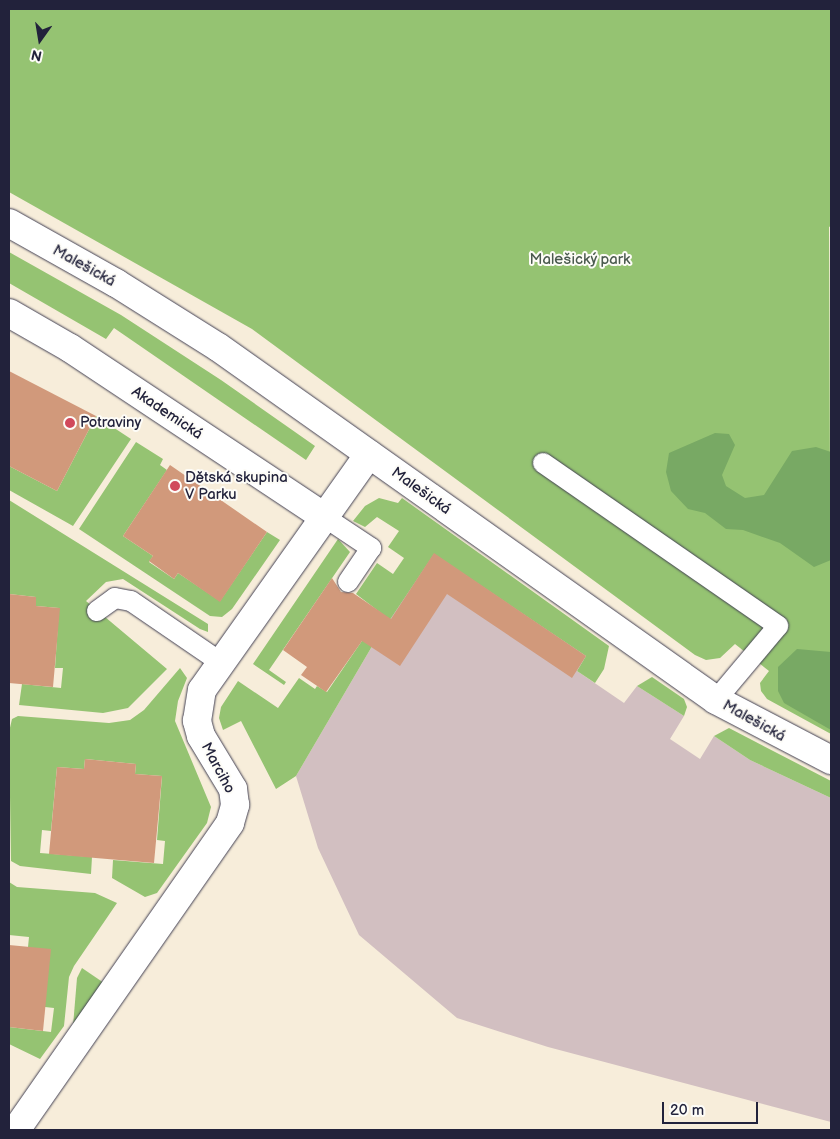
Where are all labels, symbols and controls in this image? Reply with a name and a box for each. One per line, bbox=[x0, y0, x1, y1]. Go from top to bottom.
north arrow bbox=[15, 15, 65, 65]
text: N bbox=[29, 46, 44, 65]
street label: Malešická bbox=[49, 241, 119, 291]
park label: Malešický park bbox=[529, 251, 631, 269]
street label: Akademická bbox=[128, 383, 206, 443]
place label: Potraviny bbox=[80, 414, 141, 432]
marker: Potraviny bbox=[64, 417, 76, 429]
street label: Malešická bbox=[388, 463, 454, 519]
place label: Dětská skupina V Parku bbox=[185, 468, 288, 503]
marker: Dětská skupina V Parku bbox=[169, 480, 181, 492]
street label: Malešická bbox=[719, 696, 789, 746]
street label: Marciho bbox=[197, 740, 239, 796]
scale bar bbox=[665, 1092, 761, 1124]
text: 20 m bbox=[670, 1101, 704, 1120]

